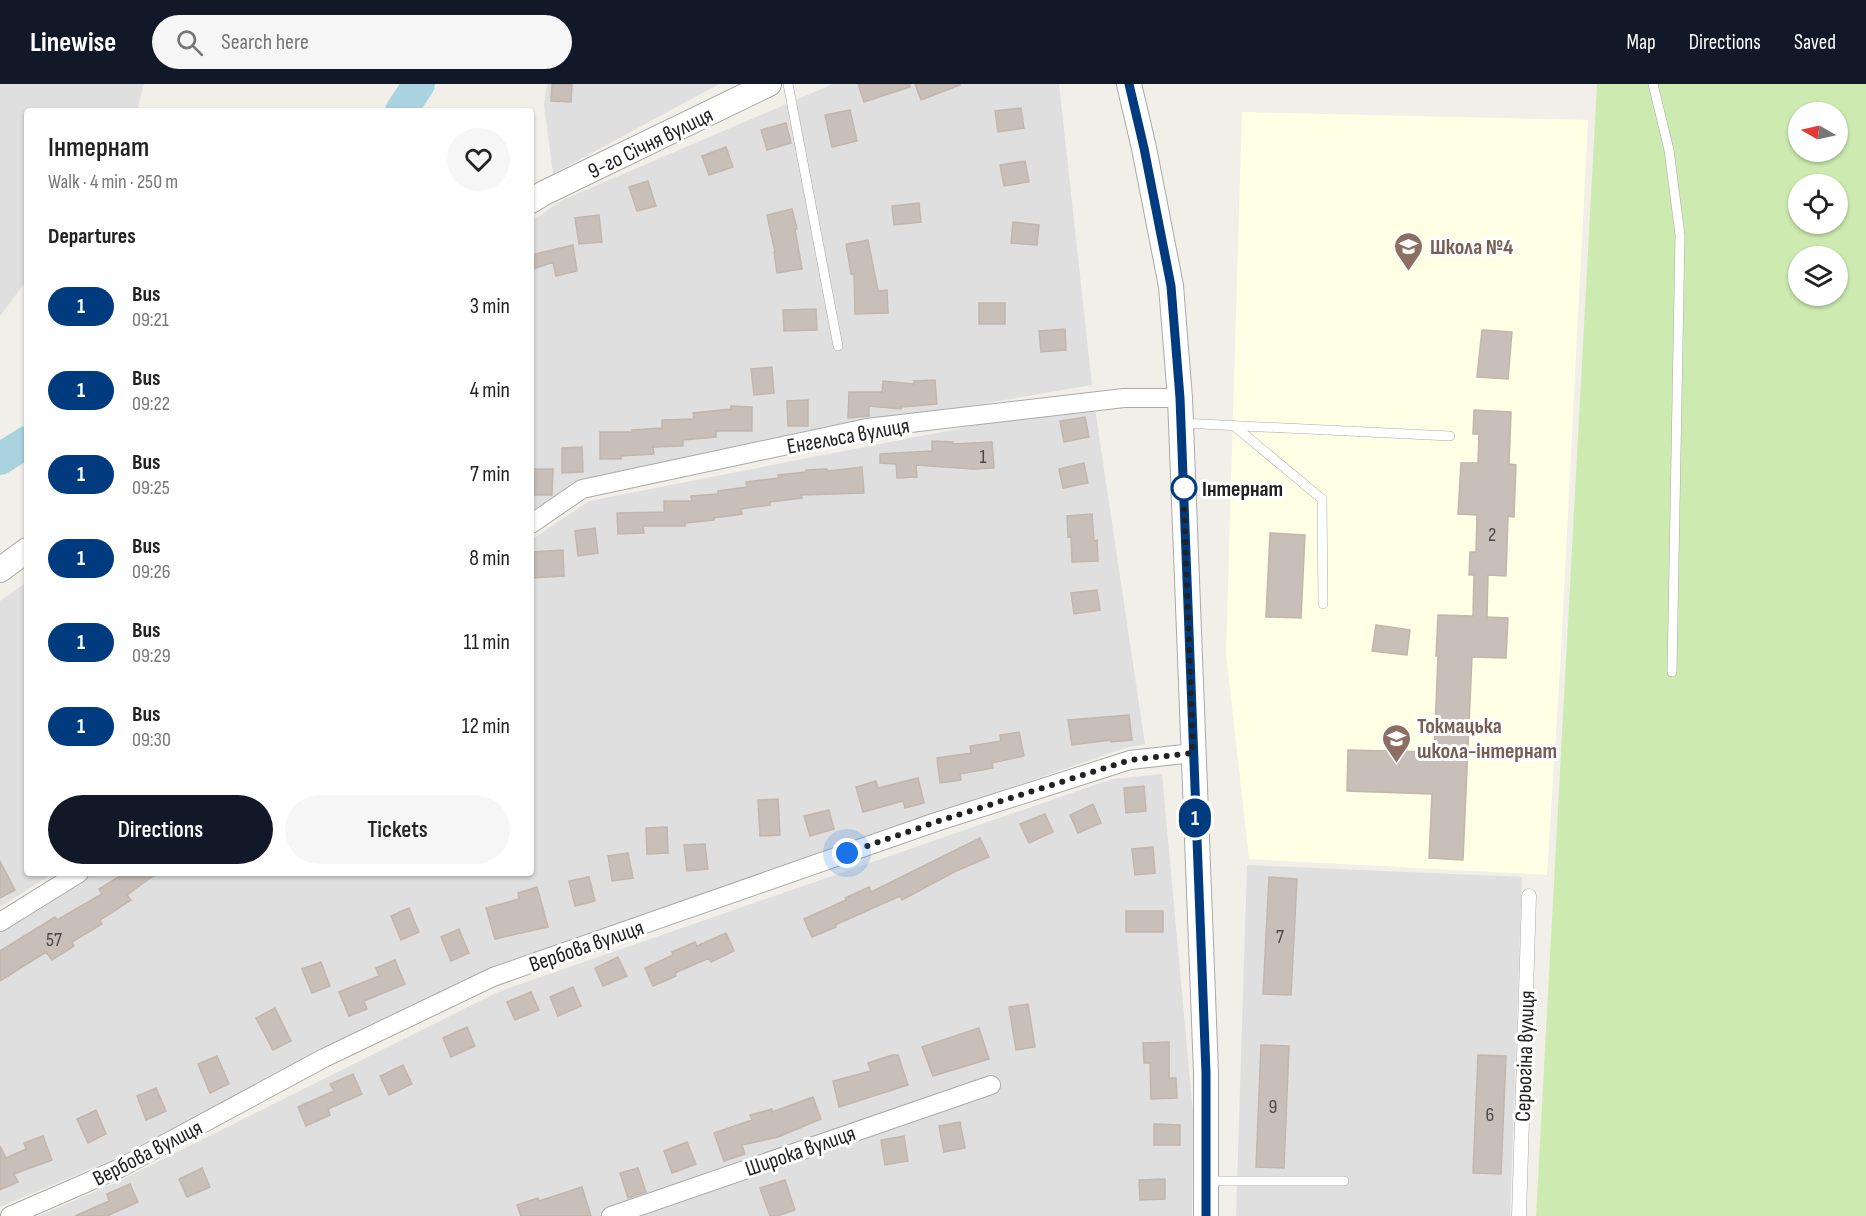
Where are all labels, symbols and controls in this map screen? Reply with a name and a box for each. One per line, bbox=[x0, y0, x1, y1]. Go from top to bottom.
search box bbox=[152, 15, 572, 69]
text: Linewise bbox=[30, 26, 116, 59]
icon: search bbox=[173, 26, 206, 59]
text: Search here bbox=[221, 29, 309, 56]
text: Map bbox=[1626, 30, 1656, 55]
text: Directions bbox=[1689, 30, 1761, 55]
text: Saved bbox=[1794, 30, 1836, 55]
street label: 9-го Січня вулиця bbox=[584, 101, 718, 185]
north arrow bbox=[1788, 102, 1848, 162]
map controls bbox=[1788, 102, 1848, 306]
button: heart bbox=[447, 128, 510, 191]
text: Інтернат bbox=[48, 131, 149, 164]
text: Walk · 4 min · 250 m bbox=[48, 170, 178, 194]
button: locate bbox=[1788, 174, 1848, 234]
text: Departures bbox=[48, 223, 136, 250]
school or university icon: Школа №4 bbox=[1393, 230, 1425, 272]
place label: Школа №4 bbox=[1430, 234, 1513, 261]
button: layers bbox=[1788, 246, 1848, 306]
text: Bus bbox=[132, 281, 161, 308]
text: 3 min bbox=[470, 293, 510, 320]
text: 1 bbox=[77, 294, 85, 319]
text: 09:21 bbox=[132, 308, 169, 332]
text: Bus bbox=[132, 365, 161, 392]
text: 4 min bbox=[470, 377, 510, 404]
text: 1 bbox=[77, 378, 85, 403]
text: 09:22 bbox=[132, 392, 170, 416]
street label: Енгельса вулиця bbox=[785, 412, 912, 461]
house number: 1 bbox=[980, 445, 987, 469]
text: Bus bbox=[132, 449, 161, 476]
text: 7 min bbox=[470, 461, 510, 488]
text: 1 bbox=[77, 462, 85, 487]
marker: Інтернат bbox=[1171, 475, 1197, 501]
text: 09:25 bbox=[132, 476, 170, 500]
place label: Інтернат bbox=[1202, 476, 1283, 503]
house number: 2 bbox=[1488, 523, 1496, 547]
text: Bus bbox=[132, 533, 161, 560]
text: 8 min bbox=[469, 545, 510, 572]
text: 1 bbox=[77, 546, 85, 571]
text: 09:26 bbox=[132, 560, 171, 584]
text: Bus bbox=[132, 617, 161, 644]
text: 11 min bbox=[463, 629, 510, 656]
text: 1 bbox=[77, 630, 85, 655]
text: 09:29 bbox=[132, 644, 171, 668]
text: Bus bbox=[132, 701, 161, 728]
text: 12 min bbox=[462, 713, 510, 740]
place label: Токмацька школа-інтернат bbox=[1417, 713, 1557, 765]
text: 1 bbox=[77, 714, 85, 739]
school or university icon: Токмацька школа-інтернат bbox=[1380, 722, 1412, 764]
text: 09:30 bbox=[132, 728, 171, 752]
button: Directions bbox=[48, 795, 273, 864]
button: Tickets bbox=[285, 795, 510, 864]
line badge: 1 bbox=[1176, 798, 1214, 838]
text: 1 bbox=[1191, 806, 1199, 831]
your location bbox=[832, 838, 862, 868]
street label: Вербова вулиця bbox=[526, 914, 647, 979]
house number: 7 bbox=[1276, 925, 1284, 949]
house number: 57 bbox=[46, 928, 62, 952]
street label: Серьогіна вулиця bbox=[1510, 990, 1541, 1122]
house number: 9 bbox=[1269, 1095, 1277, 1119]
house number: 6 bbox=[1486, 1103, 1494, 1127]
street label: Вербова вулиця bbox=[88, 1114, 207, 1192]
street label: Широка вулиця bbox=[742, 1120, 859, 1183]

